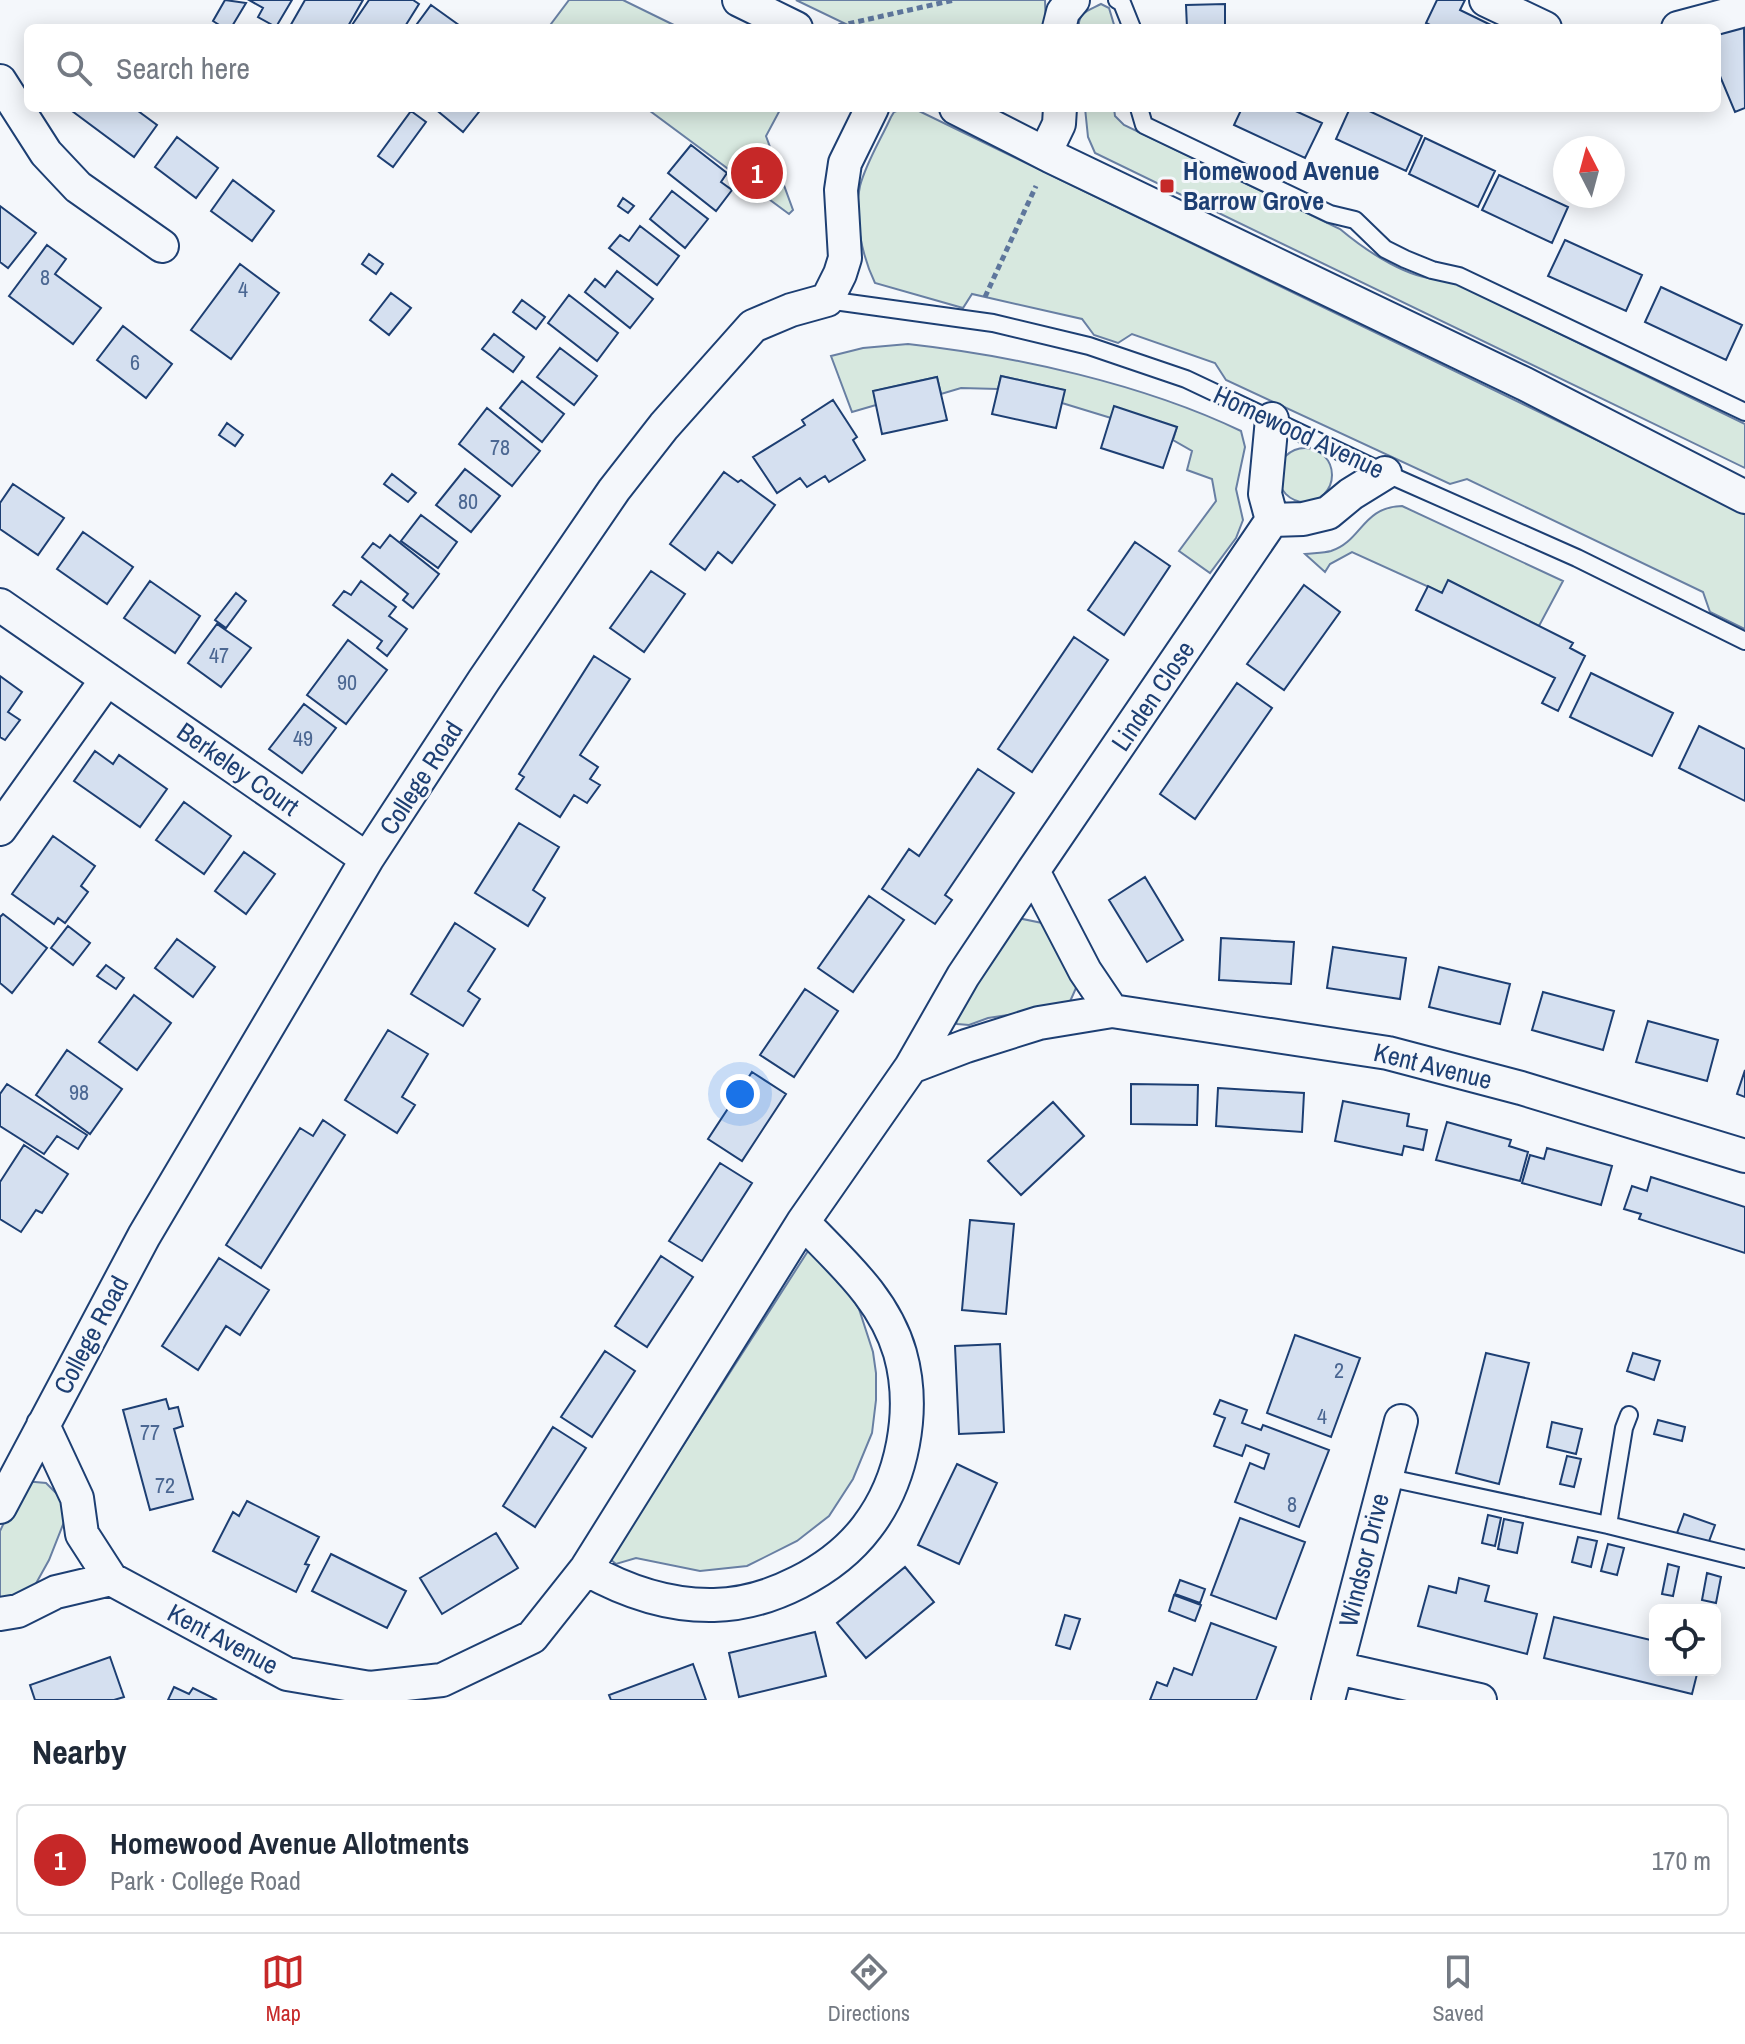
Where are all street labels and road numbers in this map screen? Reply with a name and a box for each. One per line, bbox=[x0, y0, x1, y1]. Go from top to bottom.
street label: Homewood Avenue bbox=[1208, 377, 1390, 486]
street label: Linden Close bbox=[1103, 634, 1202, 758]
street label: Berkeley Court bbox=[170, 714, 306, 823]
street label: College Road bbox=[371, 714, 470, 841]
street label: Kent Avenue bbox=[1370, 1034, 1496, 1097]
street label: College Road bbox=[45, 1270, 136, 1400]
street label: Windsor Drive bbox=[1330, 1490, 1397, 1630]
street label: Kent Avenue bbox=[162, 1595, 285, 1682]

